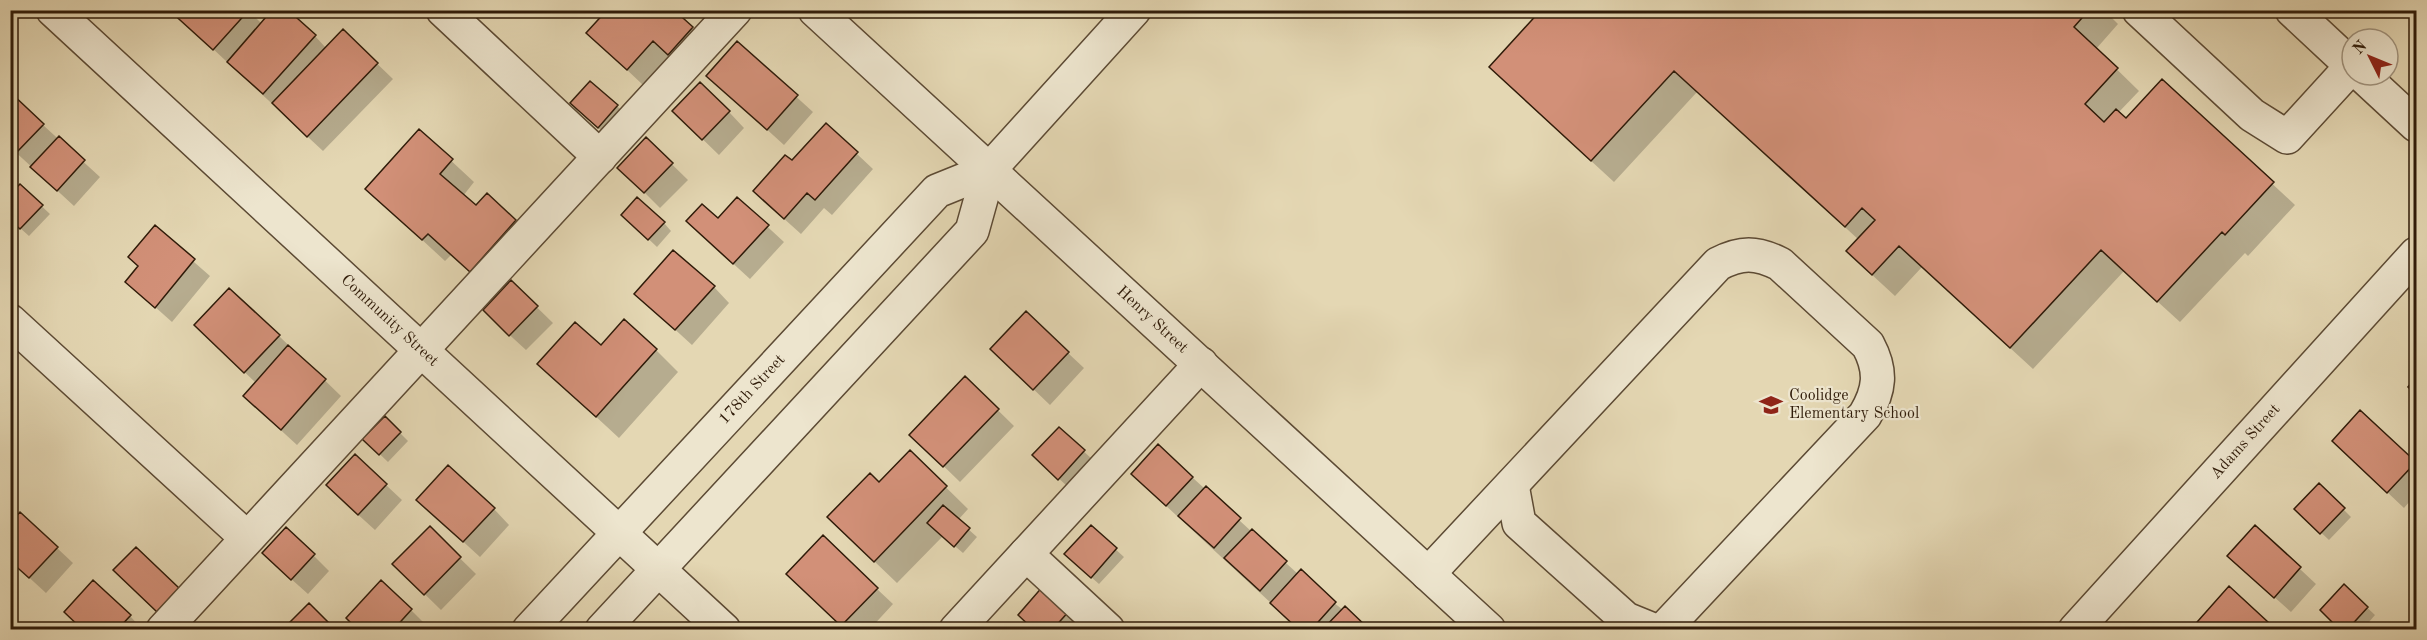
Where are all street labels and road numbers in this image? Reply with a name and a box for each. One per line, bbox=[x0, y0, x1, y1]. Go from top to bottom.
street label: Community Street bbox=[337, 272, 442, 370]
street label: Henry Street bbox=[1113, 284, 1191, 357]
street label: 178th Street bbox=[716, 351, 789, 428]
street label: Adams Street bbox=[2208, 401, 2284, 482]

